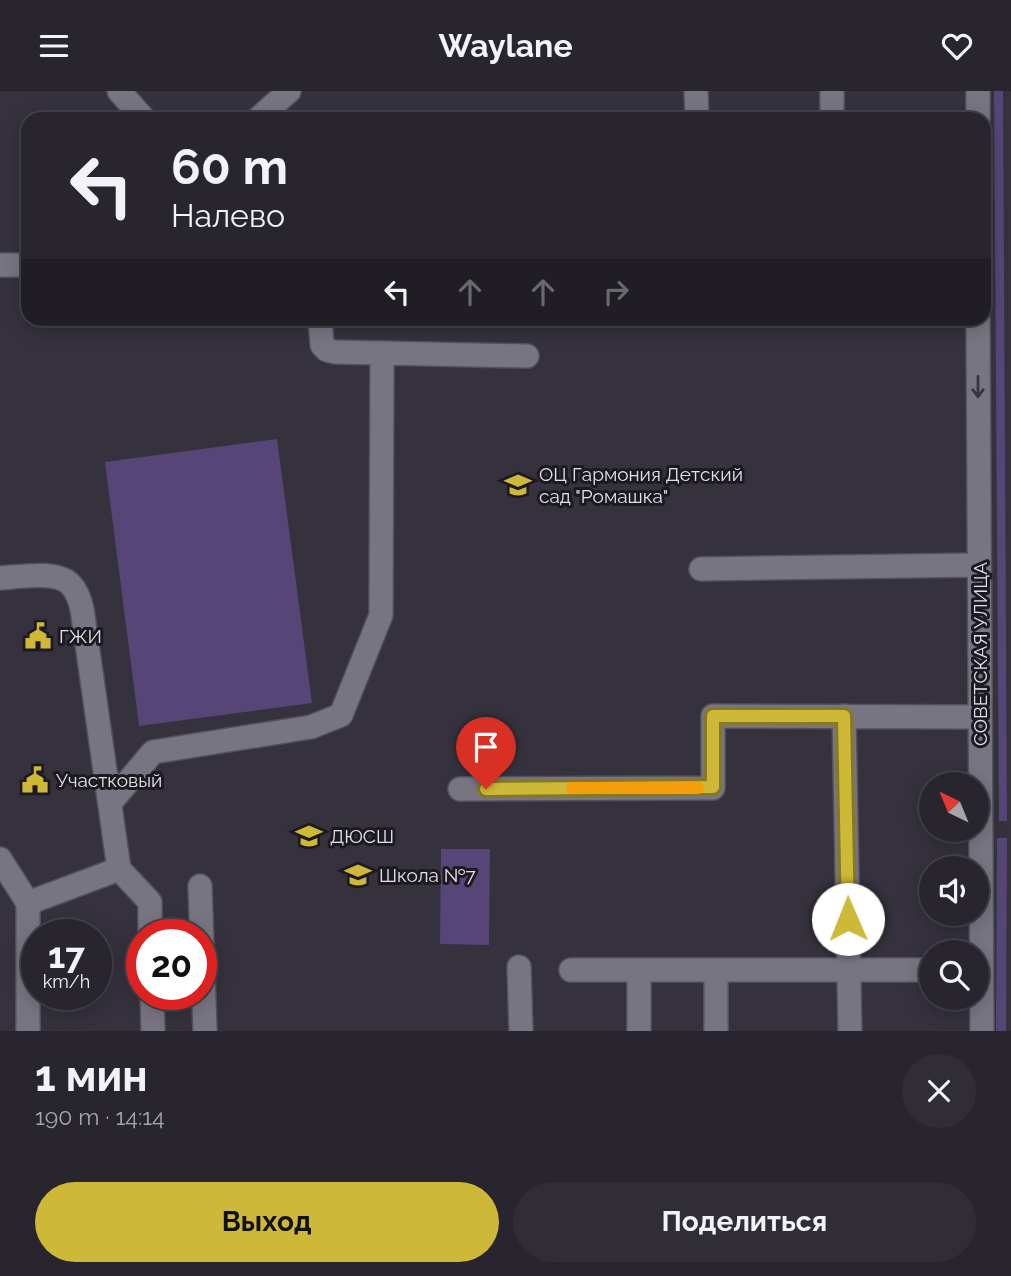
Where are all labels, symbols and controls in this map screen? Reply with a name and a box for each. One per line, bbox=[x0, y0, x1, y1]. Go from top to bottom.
icon: menu bbox=[35, 27, 73, 65]
text: Waylane bbox=[438, 27, 573, 64]
icon: heart bbox=[938, 27, 976, 65]
text: 60 m bbox=[171, 138, 288, 195]
icon: left bbox=[56, 140, 147, 231]
text: Налево bbox=[171, 197, 285, 234]
icon: left bbox=[378, 273, 416, 311]
icon: ahead bbox=[451, 273, 489, 311]
icon: ahead bbox=[524, 273, 562, 311]
icon: right bbox=[597, 273, 635, 311]
one-way arrow bbox=[971, 375, 985, 398]
place label: ОЦ Гармония Детский сад "Ромашка" bbox=[539, 463, 743, 507]
school or university icon: ОЦ Гармония Детский сад "Ромашка" bbox=[503, 470, 533, 500]
street label: СОВЕТСКАЯ УЛИЦА bbox=[969, 562, 991, 746]
public building icon: ГЖИ bbox=[23, 621, 53, 651]
place label: ГЖИ bbox=[59, 625, 102, 647]
pin bbox=[456, 717, 516, 789]
icon: arrive bbox=[467, 728, 505, 766]
public building icon: Участковый bbox=[20, 765, 50, 795]
place label: Участковый bbox=[56, 769, 162, 791]
north arrow bbox=[919, 772, 989, 842]
map controls bbox=[919, 772, 989, 1010]
school or university icon: ДЮСШ bbox=[294, 821, 324, 851]
place label: ДЮСШ bbox=[330, 825, 394, 847]
button: sound bbox=[919, 856, 989, 926]
school or university icon: Школа №7 bbox=[343, 860, 373, 890]
place label: Школа №7 bbox=[379, 864, 476, 886]
position arrow bbox=[811, 882, 885, 956]
speed limit sign: 20 bbox=[126, 919, 217, 1010]
text: 17 bbox=[48, 935, 85, 976]
button: search bbox=[919, 940, 989, 1010]
text: km/h bbox=[43, 971, 90, 992]
text: 1 мин bbox=[35, 1052, 148, 1101]
button: close bbox=[902, 1054, 976, 1128]
text: 190 m · 14:14 bbox=[35, 1103, 165, 1130]
button: Выход bbox=[35, 1182, 499, 1262]
button: Поделиться bbox=[513, 1182, 976, 1262]

